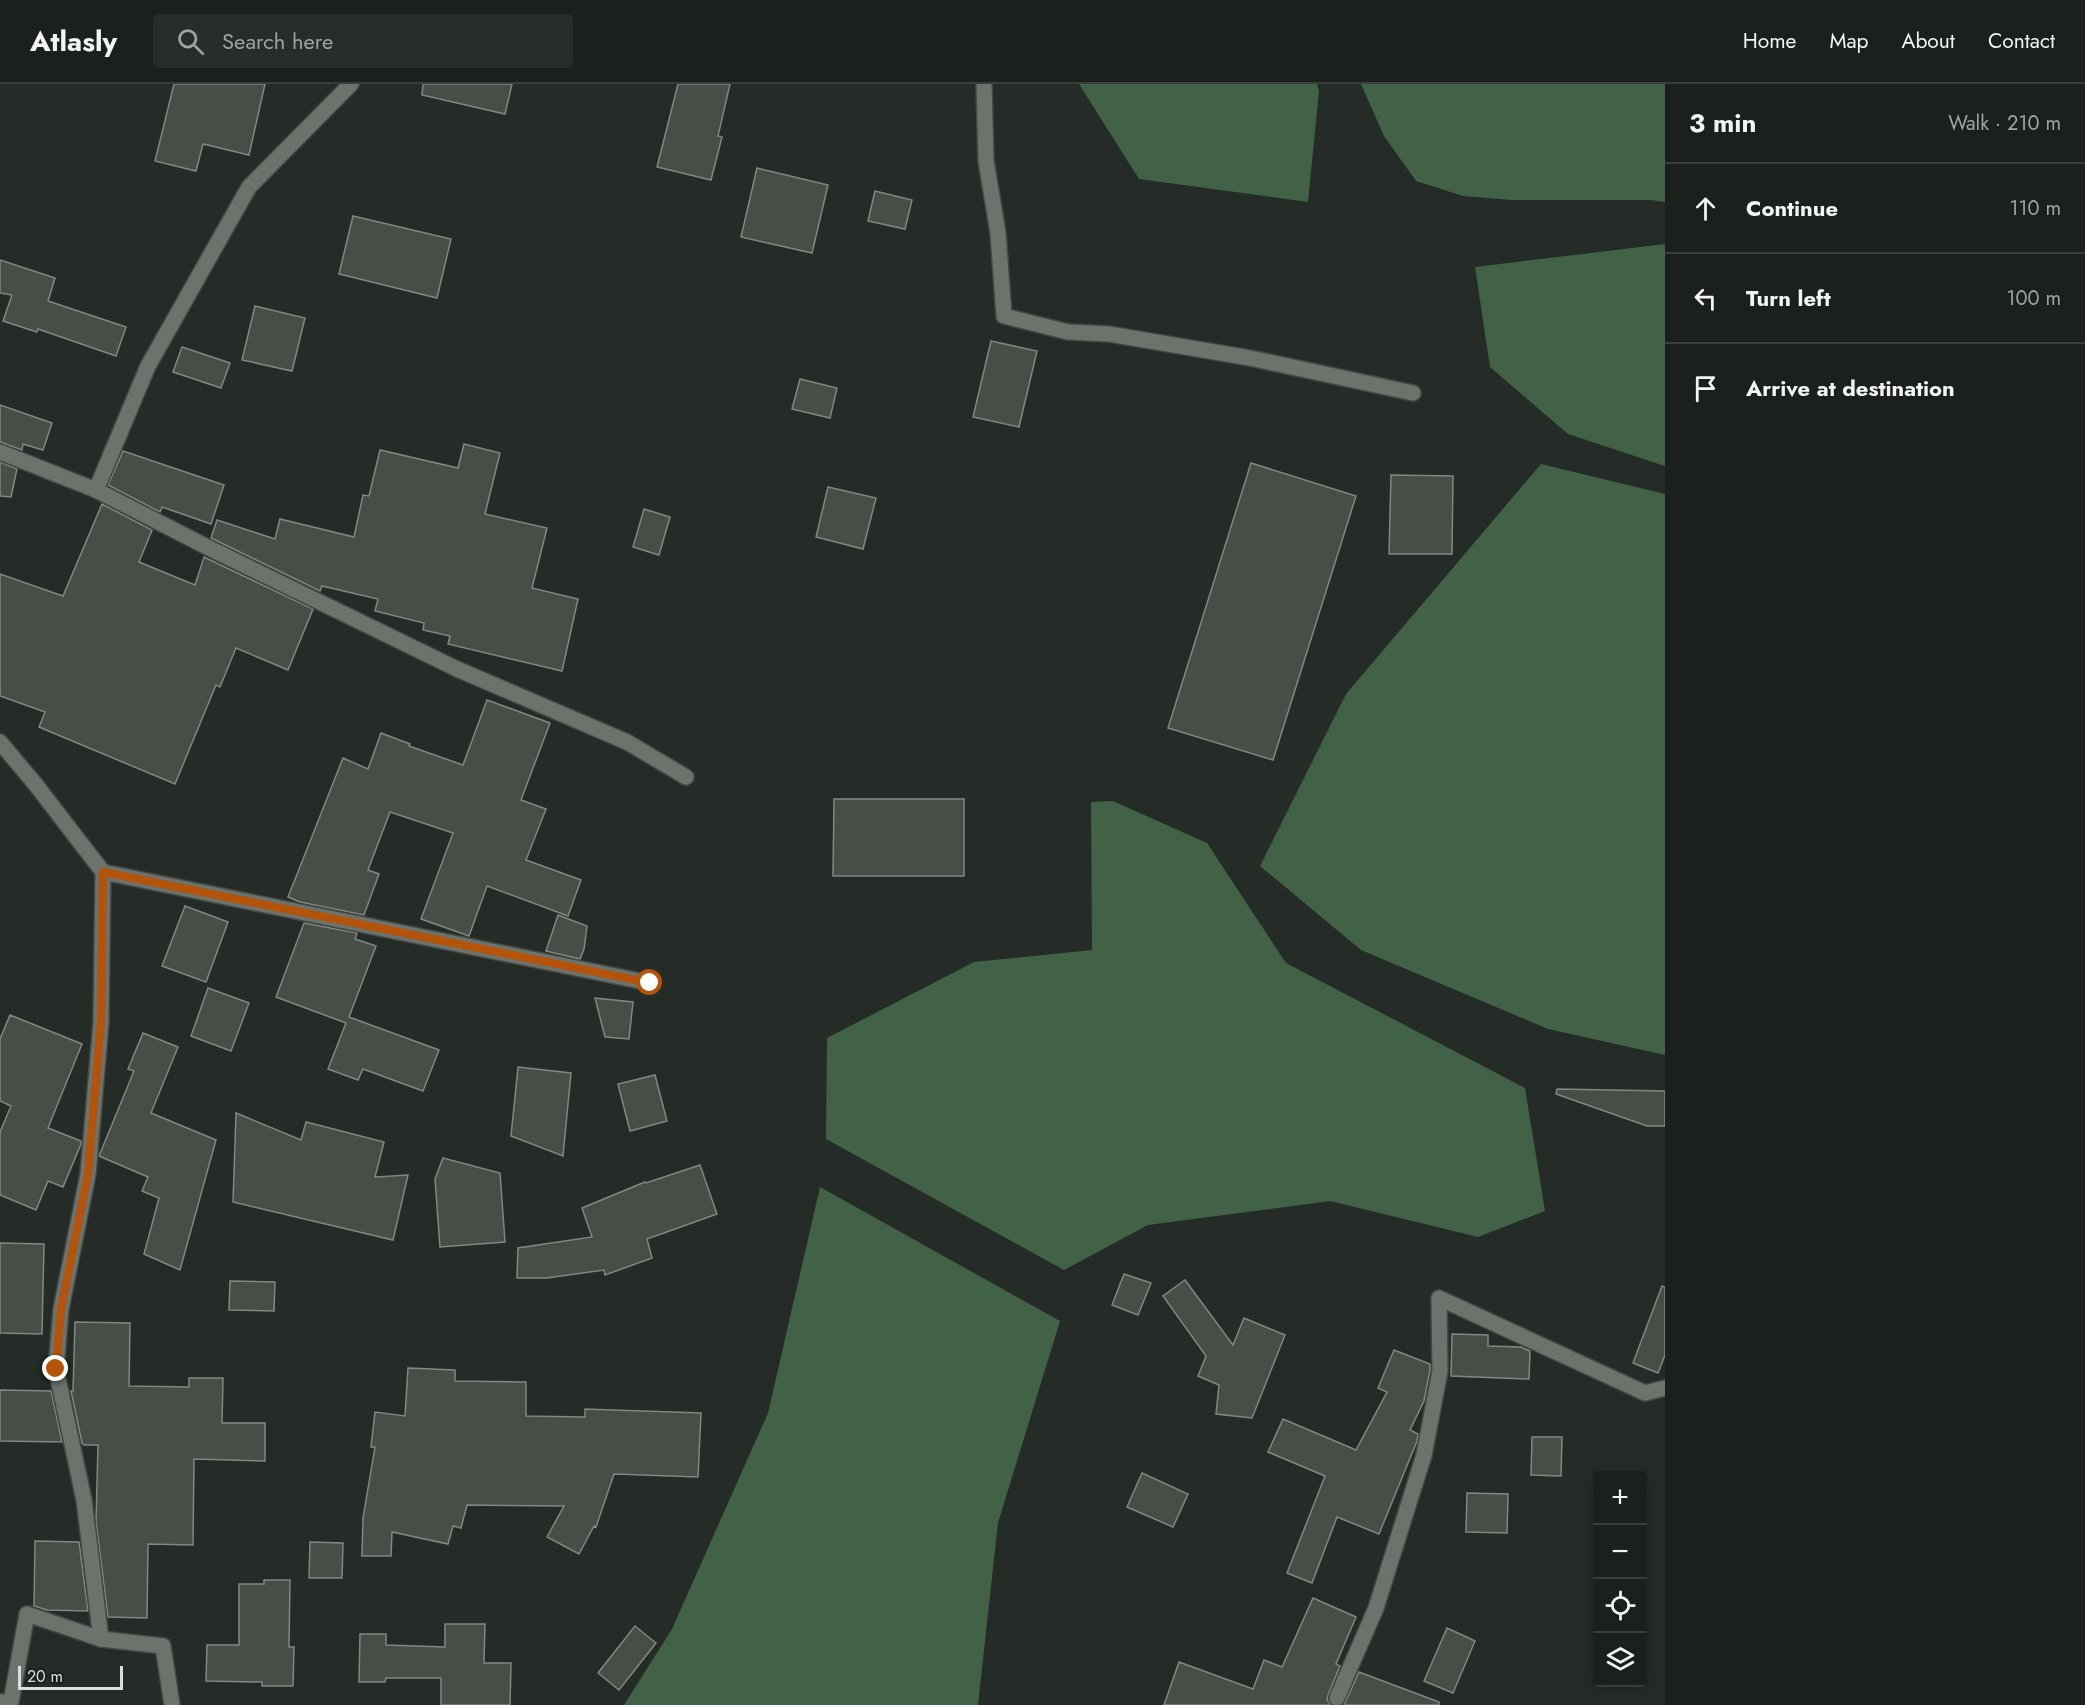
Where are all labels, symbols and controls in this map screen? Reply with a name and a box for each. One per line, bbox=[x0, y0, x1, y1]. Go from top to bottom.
search box bbox=[153, 14, 573, 68]
text: Atlasly bbox=[30, 21, 117, 62]
icon: search bbox=[174, 25, 207, 58]
text: Search here bbox=[222, 25, 333, 57]
text: Home bbox=[1743, 26, 1796, 56]
text: Map bbox=[1829, 26, 1869, 56]
text: About bbox=[1902, 26, 1955, 56]
text: Contact bbox=[1988, 26, 2055, 56]
text: 3 min bbox=[1689, 104, 1756, 142]
text: Walk · 210 m bbox=[1948, 109, 2061, 138]
icon: ahead bbox=[1689, 192, 1722, 225]
text: Continue bbox=[1746, 192, 1838, 224]
text: 110 m bbox=[2009, 194, 2061, 223]
icon: left bbox=[1689, 282, 1722, 315]
text: Turn left bbox=[1746, 282, 1831, 314]
text: 100 m bbox=[2006, 284, 2061, 313]
icon: arrive bbox=[1689, 372, 1722, 405]
text: Arrive at destination bbox=[1746, 372, 1955, 404]
route start bbox=[636, 969, 662, 995]
route end bbox=[42, 1355, 68, 1381]
map controls bbox=[1593, 1471, 1647, 1687]
button: + bbox=[1593, 1471, 1647, 1525]
button: − bbox=[1593, 1525, 1647, 1579]
button: locate bbox=[1593, 1579, 1647, 1633]
button: layers bbox=[1593, 1633, 1647, 1687]
scale bar bbox=[18, 1663, 123, 1690]
text: 20 m bbox=[27, 1665, 63, 1688]

